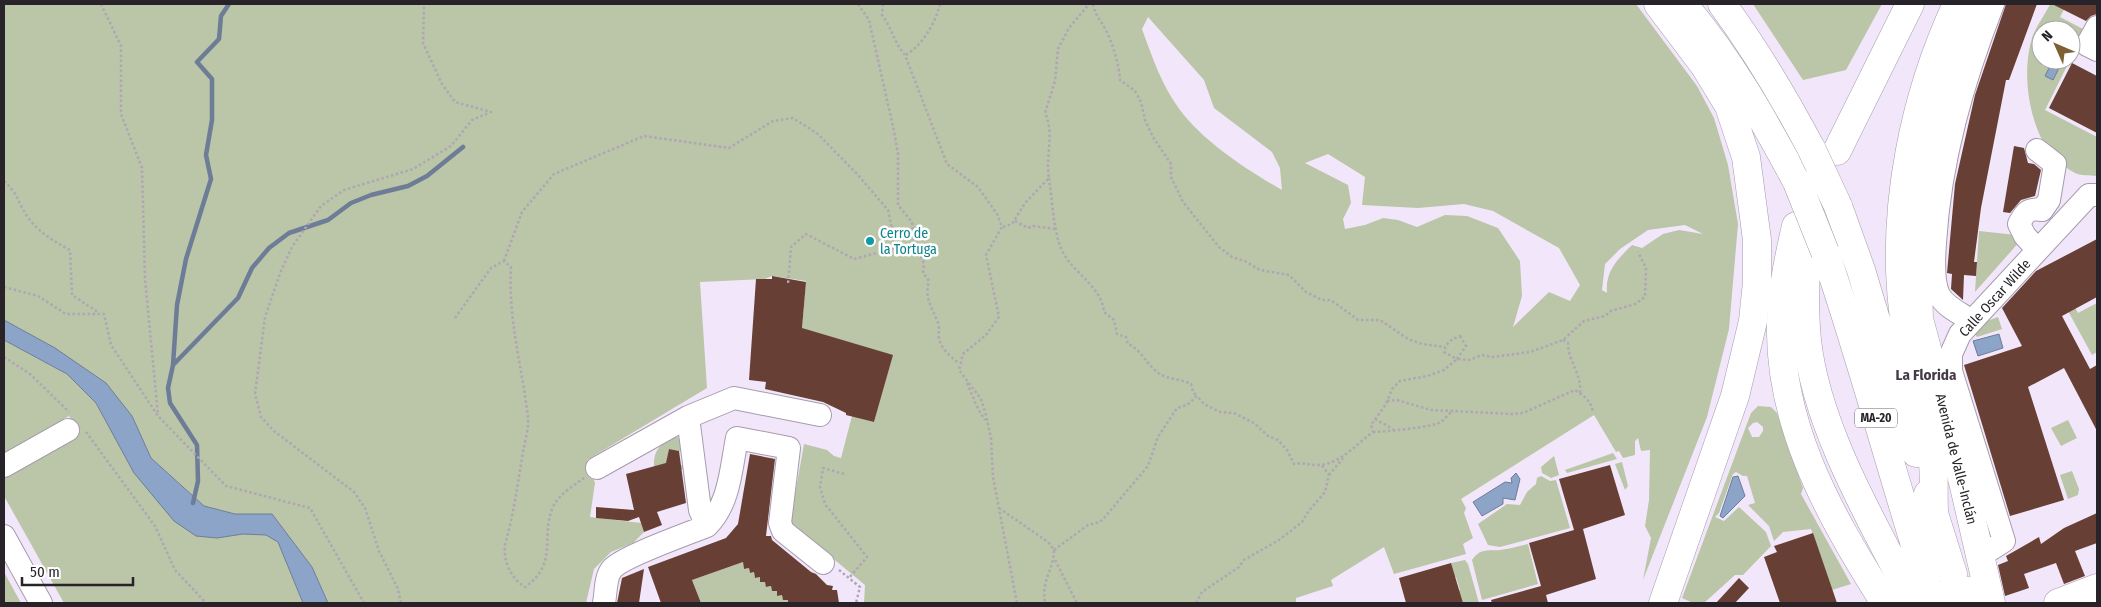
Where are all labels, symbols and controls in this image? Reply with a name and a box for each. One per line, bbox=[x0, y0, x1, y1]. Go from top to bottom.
north arrow bbox=[2031, 20, 2081, 70]
text: N bbox=[2038, 27, 2056, 45]
place label: Cerro de la Tortuga bbox=[880, 225, 937, 258]
marker: Cerro de la Tortuga bbox=[864, 235, 876, 247]
street label: Calle Oscar Wilde bbox=[1956, 255, 2034, 340]
district label: La Florida bbox=[1896, 366, 1957, 384]
street label: Avenida de Valle-Inclán bbox=[1932, 392, 1980, 526]
road number: MA-20 bbox=[1855, 408, 1897, 428]
scale bar bbox=[22, 554, 134, 586]
text: 50 m bbox=[30, 563, 60, 581]

